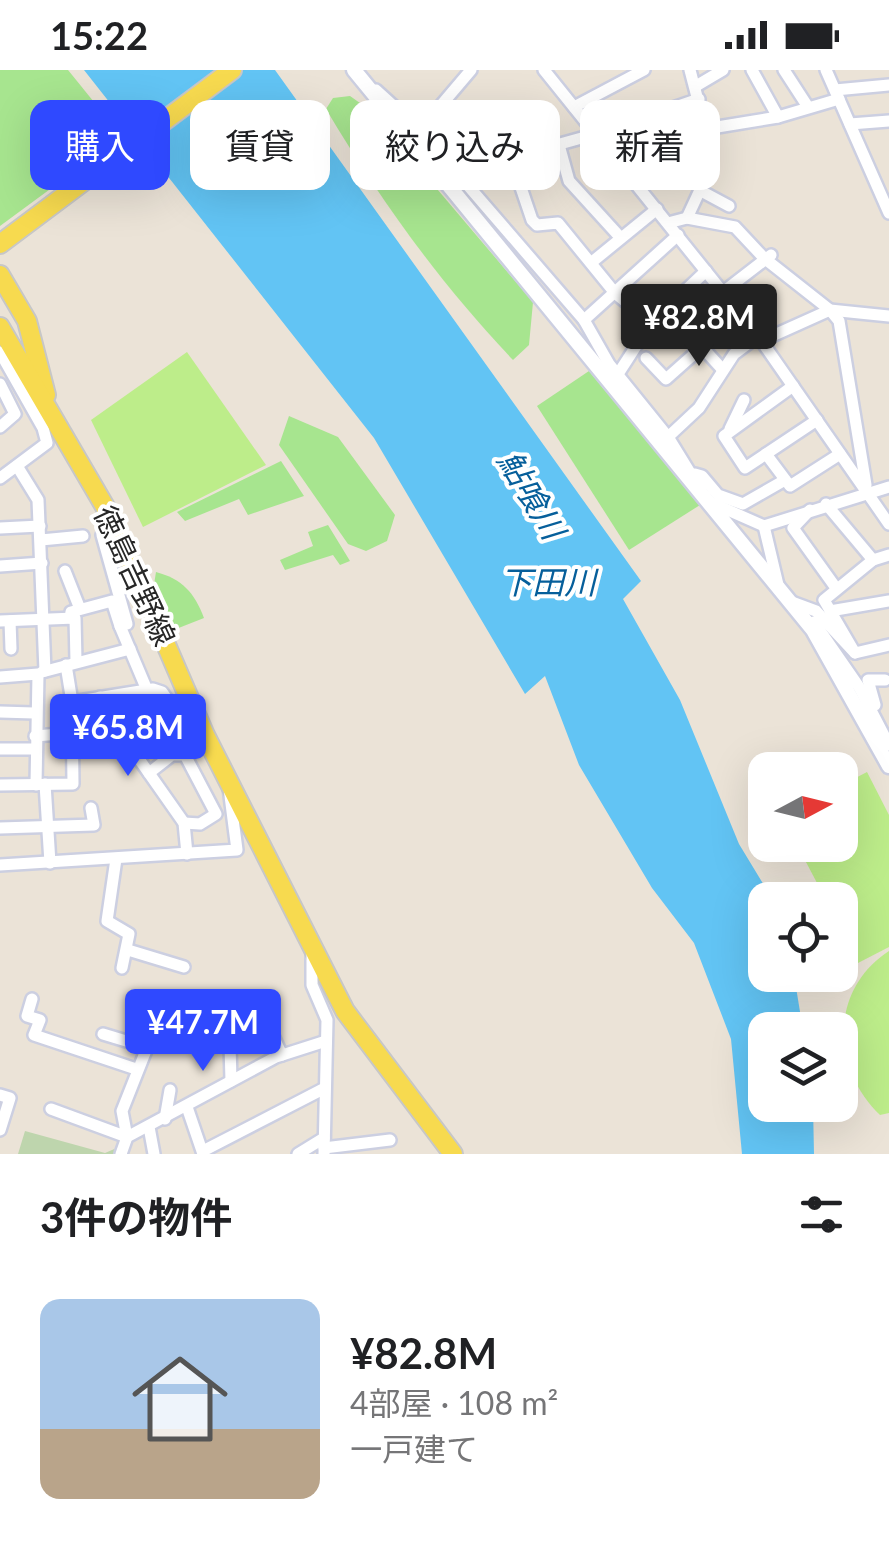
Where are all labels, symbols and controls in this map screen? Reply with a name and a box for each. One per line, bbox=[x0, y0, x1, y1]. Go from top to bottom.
text: 15:22 bbox=[50, 12, 148, 58]
chip: 購入 bbox=[30, 100, 170, 190]
chip: 賃貸 bbox=[190, 100, 330, 190]
chip: 絞り込み bbox=[350, 100, 560, 190]
chip: 新着 bbox=[580, 100, 720, 190]
pin: ¥82.8M bbox=[618, 284, 780, 369]
text: ¥82.8M bbox=[643, 297, 755, 336]
water label: 鮎喰川 bbox=[491, 443, 575, 548]
street label: 徳島吉野線 bbox=[88, 500, 184, 651]
water label: 下田川 bbox=[500, 562, 599, 601]
pin: ¥65.8M bbox=[47, 694, 209, 779]
text: ¥65.8M bbox=[72, 707, 184, 746]
north arrow bbox=[748, 752, 858, 862]
map controls bbox=[748, 752, 858, 1122]
button: locate bbox=[748, 882, 858, 992]
pin: ¥47.7M bbox=[122, 989, 284, 1074]
text: ¥47.7M bbox=[147, 1002, 259, 1041]
button: layers bbox=[748, 1012, 858, 1122]
icon: filters bbox=[794, 1187, 849, 1242]
text: 3件の物件 bbox=[40, 1192, 232, 1242]
text: ¥82.8M bbox=[350, 1328, 497, 1378]
icon: home bbox=[120, 1339, 240, 1459]
text: 4部屋 · 108 m² bbox=[350, 1383, 558, 1422]
text: 一戸建て bbox=[350, 1429, 478, 1468]

